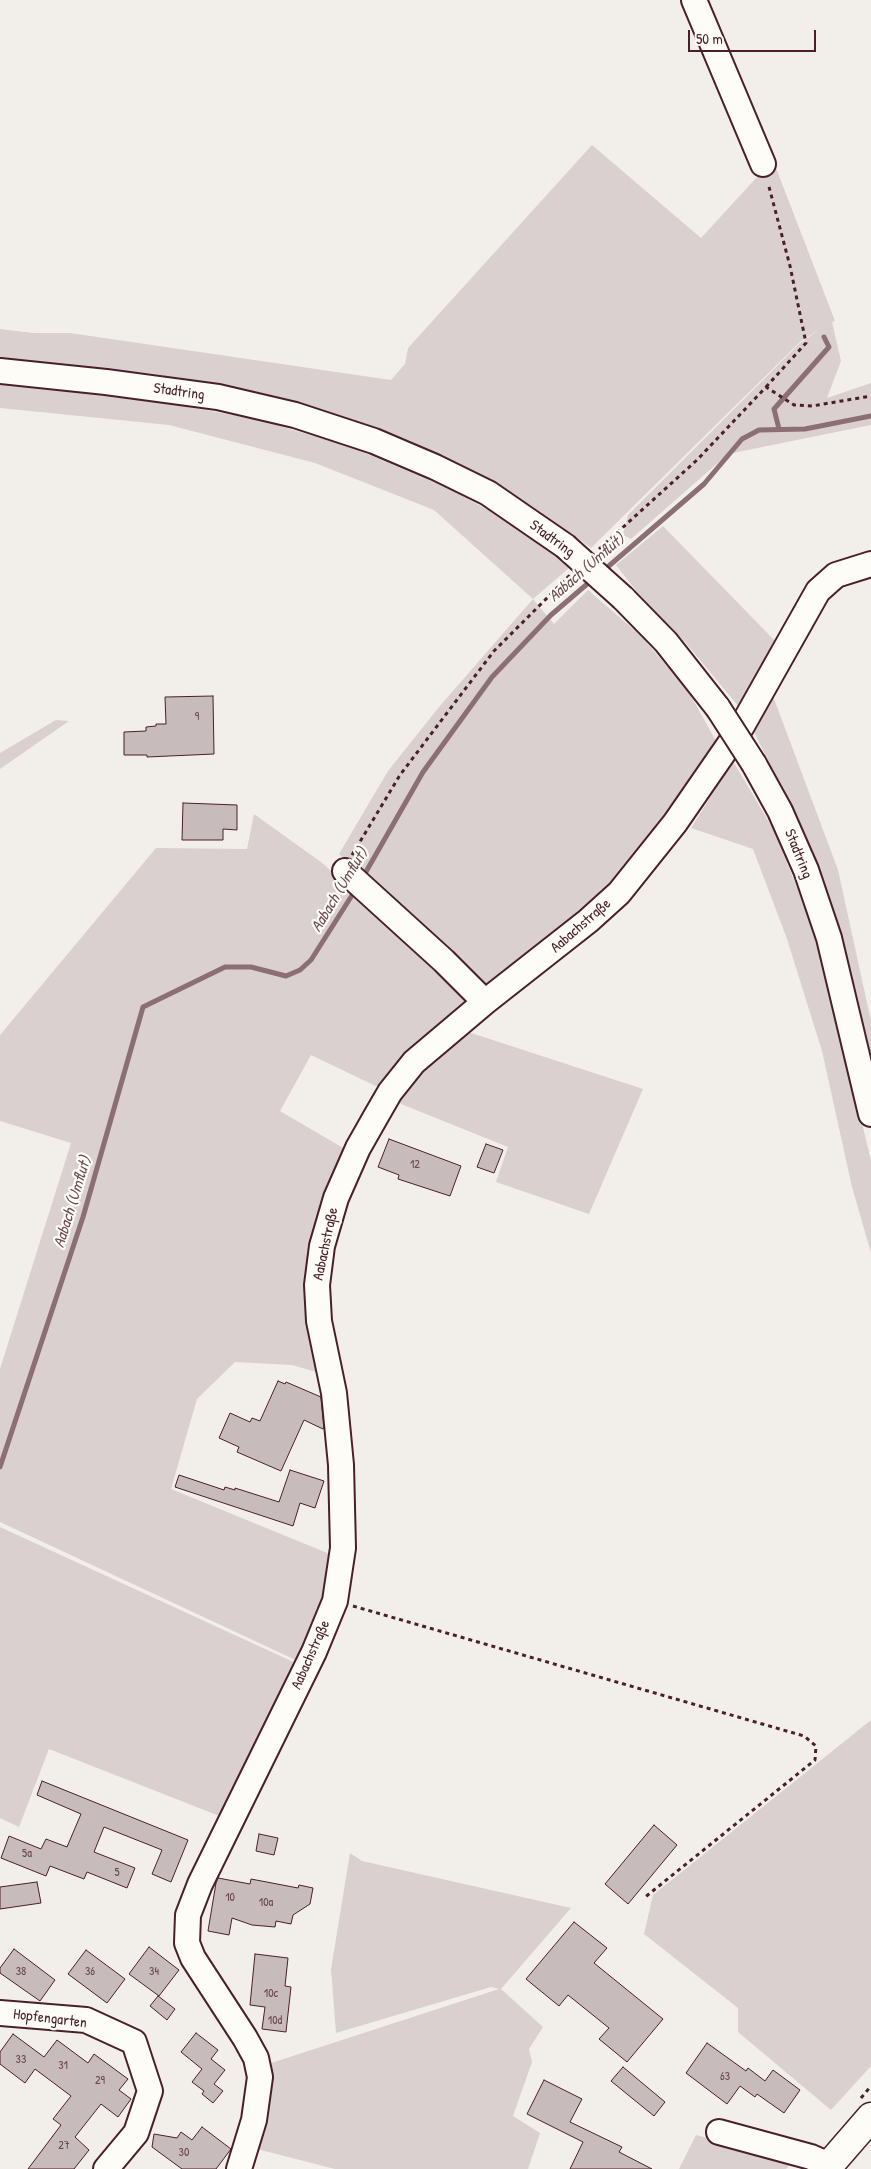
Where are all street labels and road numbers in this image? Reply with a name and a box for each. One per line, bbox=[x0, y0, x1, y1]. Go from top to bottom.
street label: Stadtring bbox=[152, 380, 206, 404]
street label: Stadtring bbox=[526, 517, 578, 561]
street label: Stadtring bbox=[780, 827, 816, 881]
street label: Aabachstraße bbox=[547, 895, 615, 957]
street label: Aabachstraße bbox=[310, 1206, 342, 1282]
street label: Aabachstraße bbox=[288, 1618, 334, 1692]
street label: Hopfengarten bbox=[12, 2006, 88, 2032]

